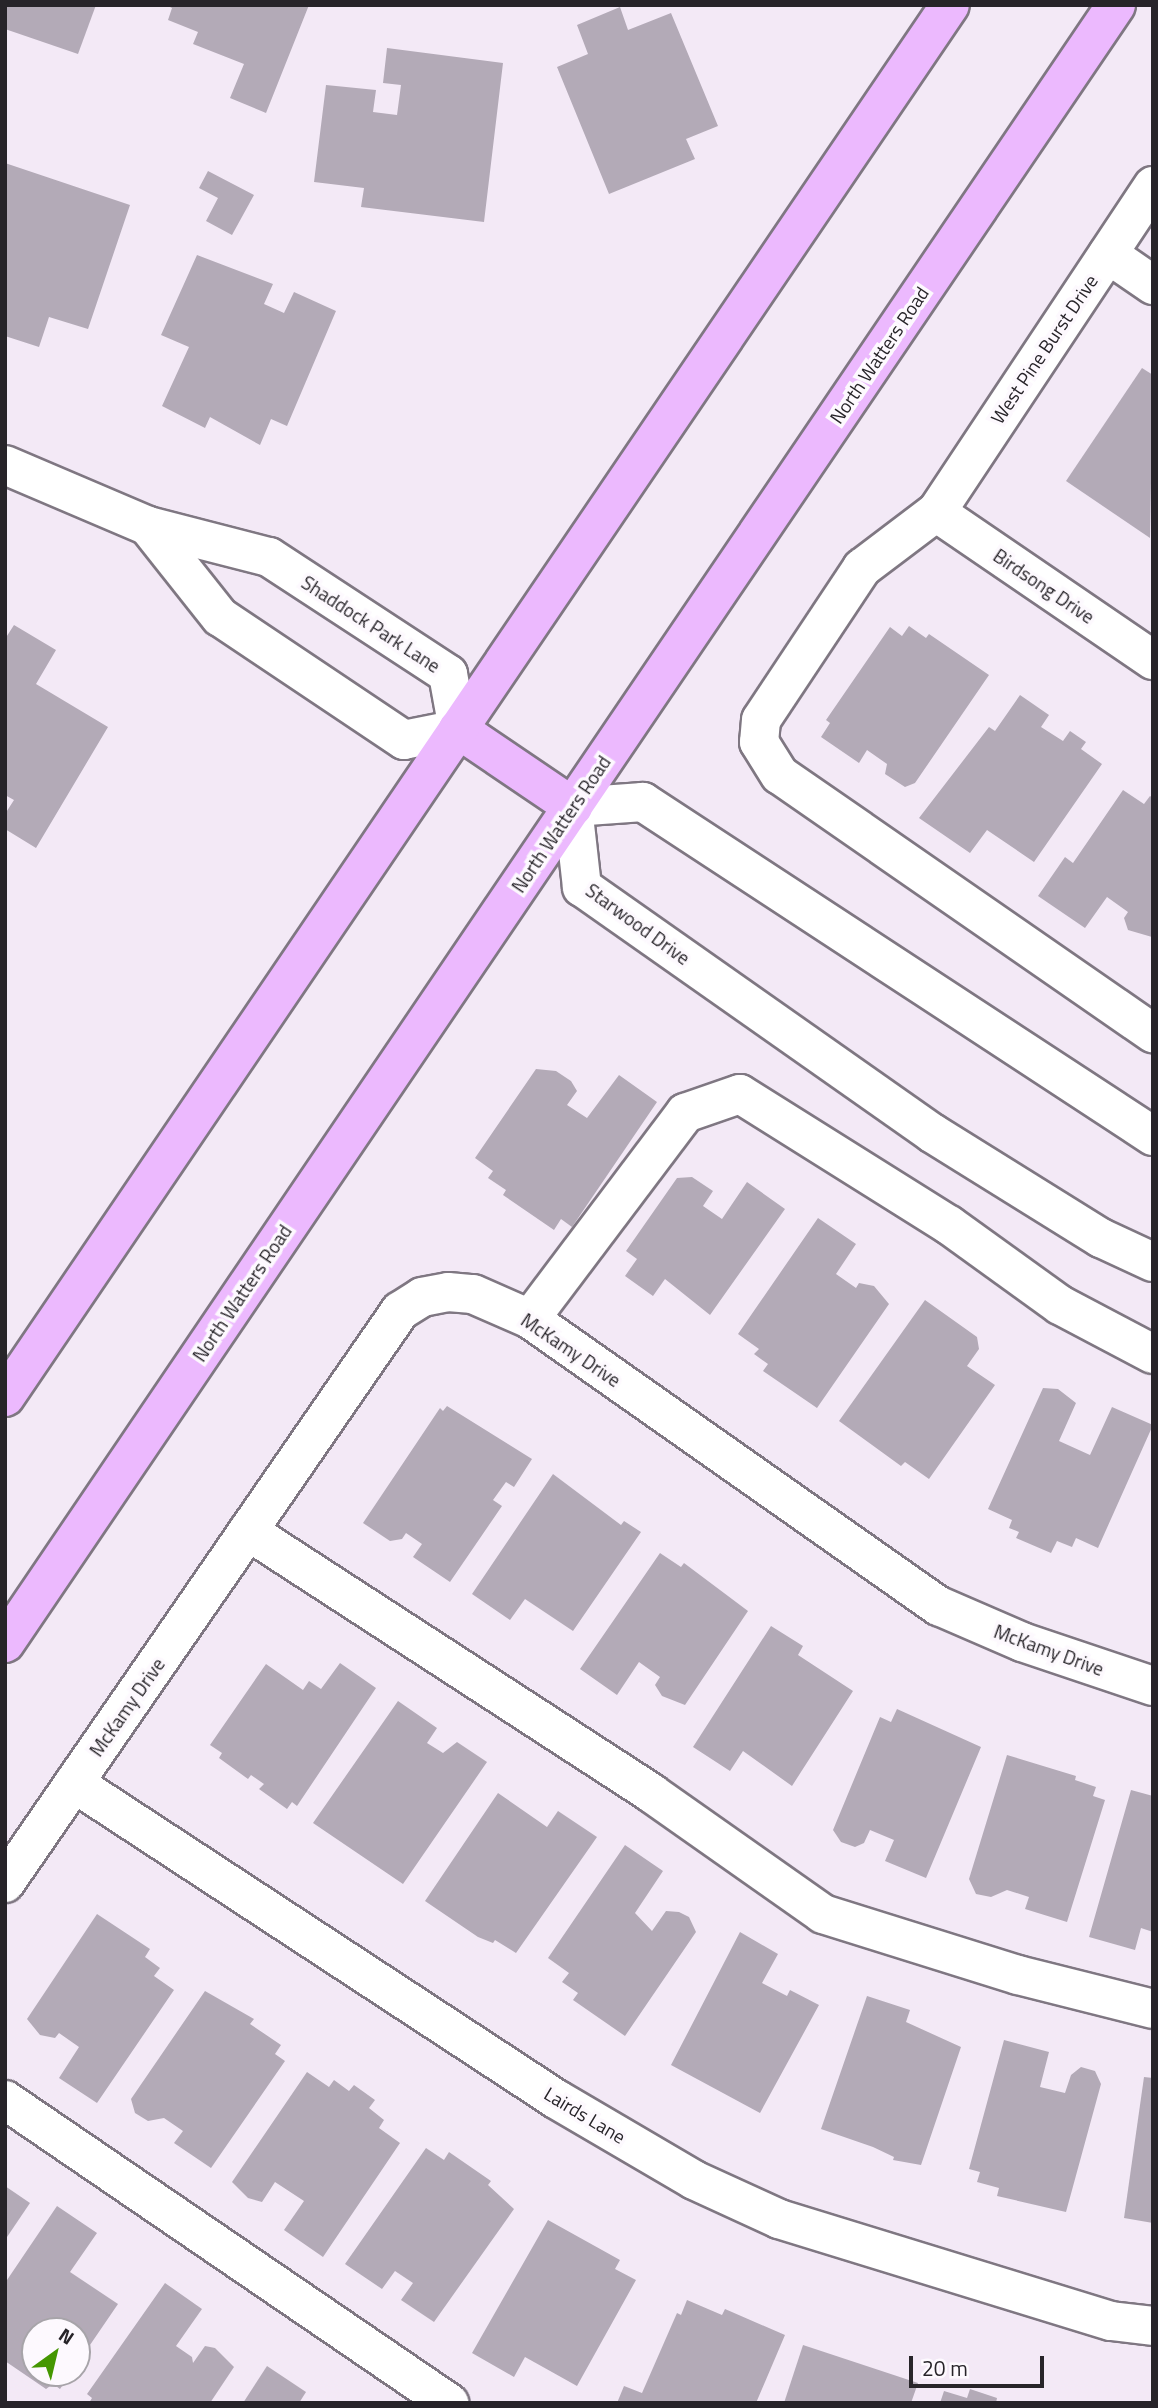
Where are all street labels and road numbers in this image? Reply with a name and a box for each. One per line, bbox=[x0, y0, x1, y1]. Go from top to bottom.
street label: West Pine Burst Drive bbox=[986, 270, 1102, 428]
street label: North Watters Road bbox=[825, 282, 933, 428]
street label: Birdsong Drive bbox=[989, 544, 1099, 628]
street label: Shaddock Park Lane bbox=[297, 571, 445, 677]
street label: North Watters Road bbox=[507, 751, 615, 897]
street label: Starwood Drive bbox=[581, 879, 695, 969]
street label: North Watters Road bbox=[188, 1220, 296, 1366]
street label: McKamy Drive bbox=[517, 1308, 625, 1392]
street label: McKamy Drive bbox=[991, 1620, 1107, 1680]
street label: McKamy Drive bbox=[85, 1653, 169, 1761]
street label: Lairds Lane bbox=[540, 2082, 630, 2148]

